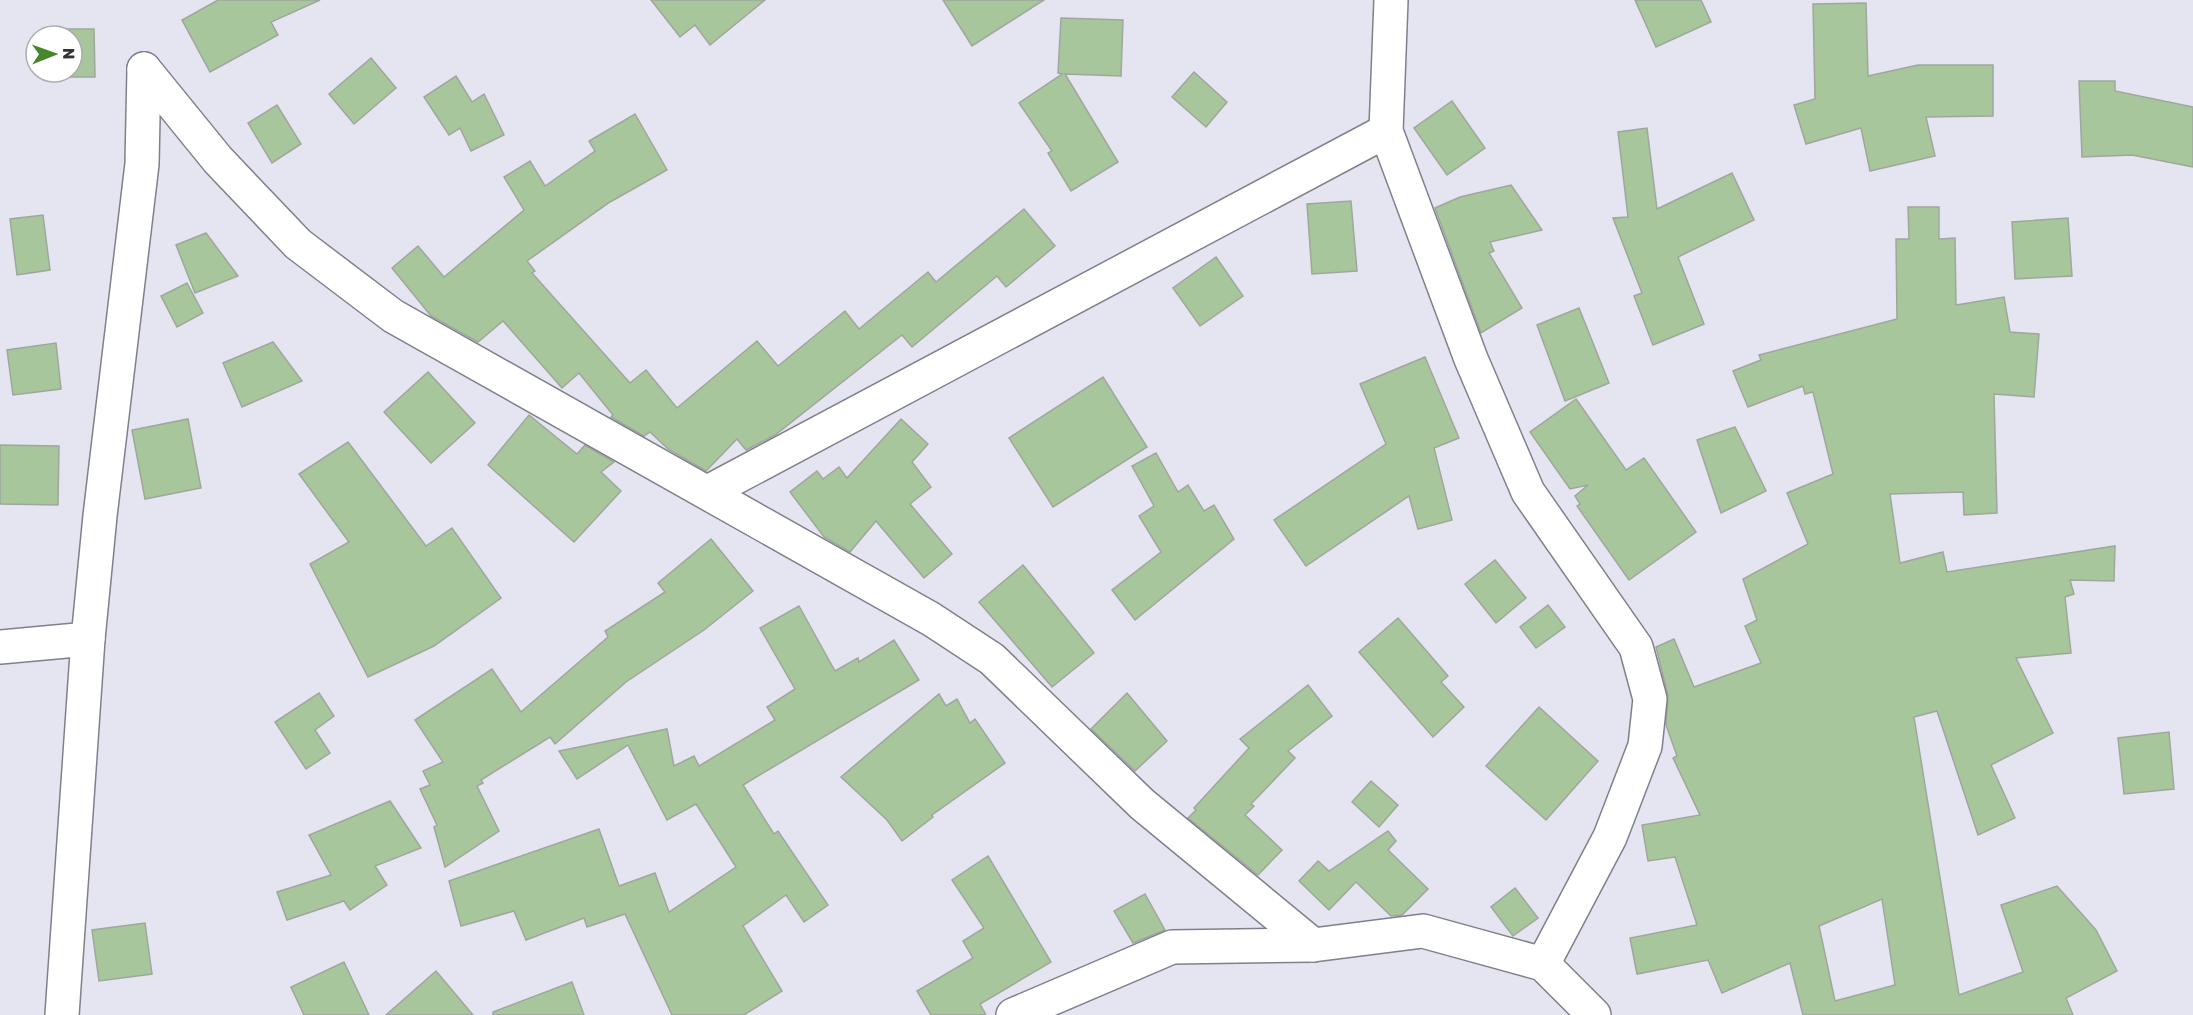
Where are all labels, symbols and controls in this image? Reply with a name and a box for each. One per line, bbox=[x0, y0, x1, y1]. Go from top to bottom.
north arrow bbox=[24, 24, 84, 84]
text: N bbox=[59, 48, 78, 60]

